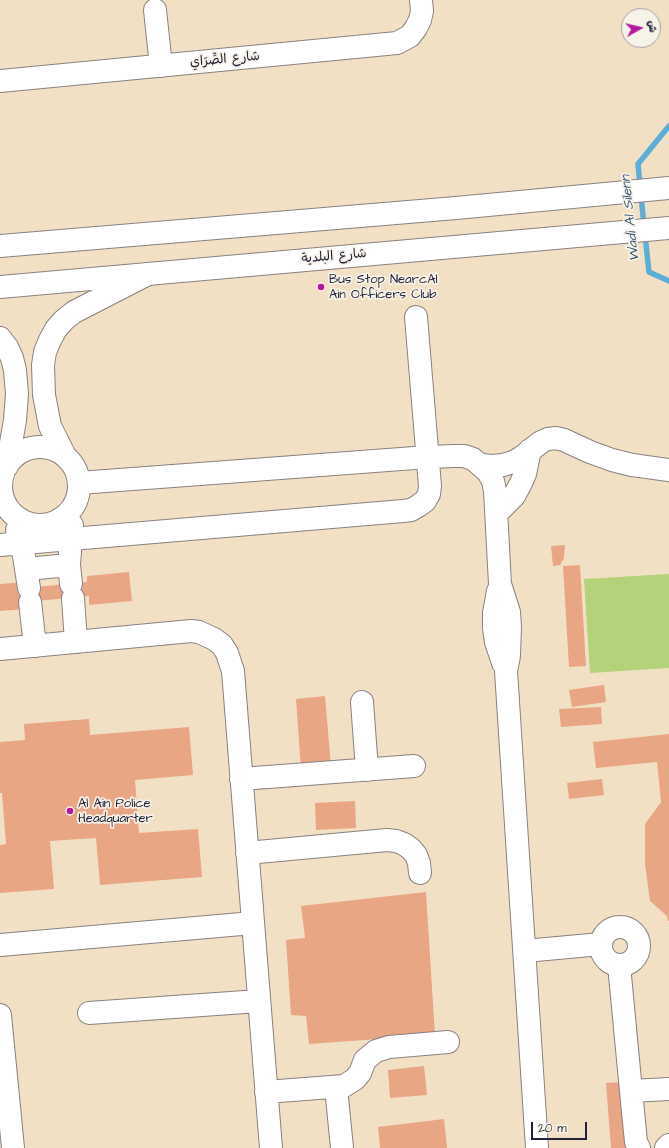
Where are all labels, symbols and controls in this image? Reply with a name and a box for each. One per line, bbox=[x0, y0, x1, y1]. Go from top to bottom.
north arrow bbox=[621, 8, 661, 48]
text: ش bbox=[644, 19, 661, 33]
street label: شارع الصِّرَاي bbox=[189, 49, 261, 71]
water label: Wadi Al Silenn bbox=[618, 174, 644, 262]
street label: شارع البلدية bbox=[301, 246, 367, 268]
place label: Bus Stop NearcAl Ain Officers Club bbox=[329, 272, 438, 303]
marker: Bus Stop NearcAl Ain Officers Club bbox=[316, 282, 326, 292]
place label: Al Ain Police Headquarter bbox=[78, 796, 153, 827]
marker: Al Ain Police Headquarter bbox=[65, 806, 75, 816]
scale bar bbox=[533, 1114, 589, 1140]
text: 20 m bbox=[538, 1120, 567, 1137]

